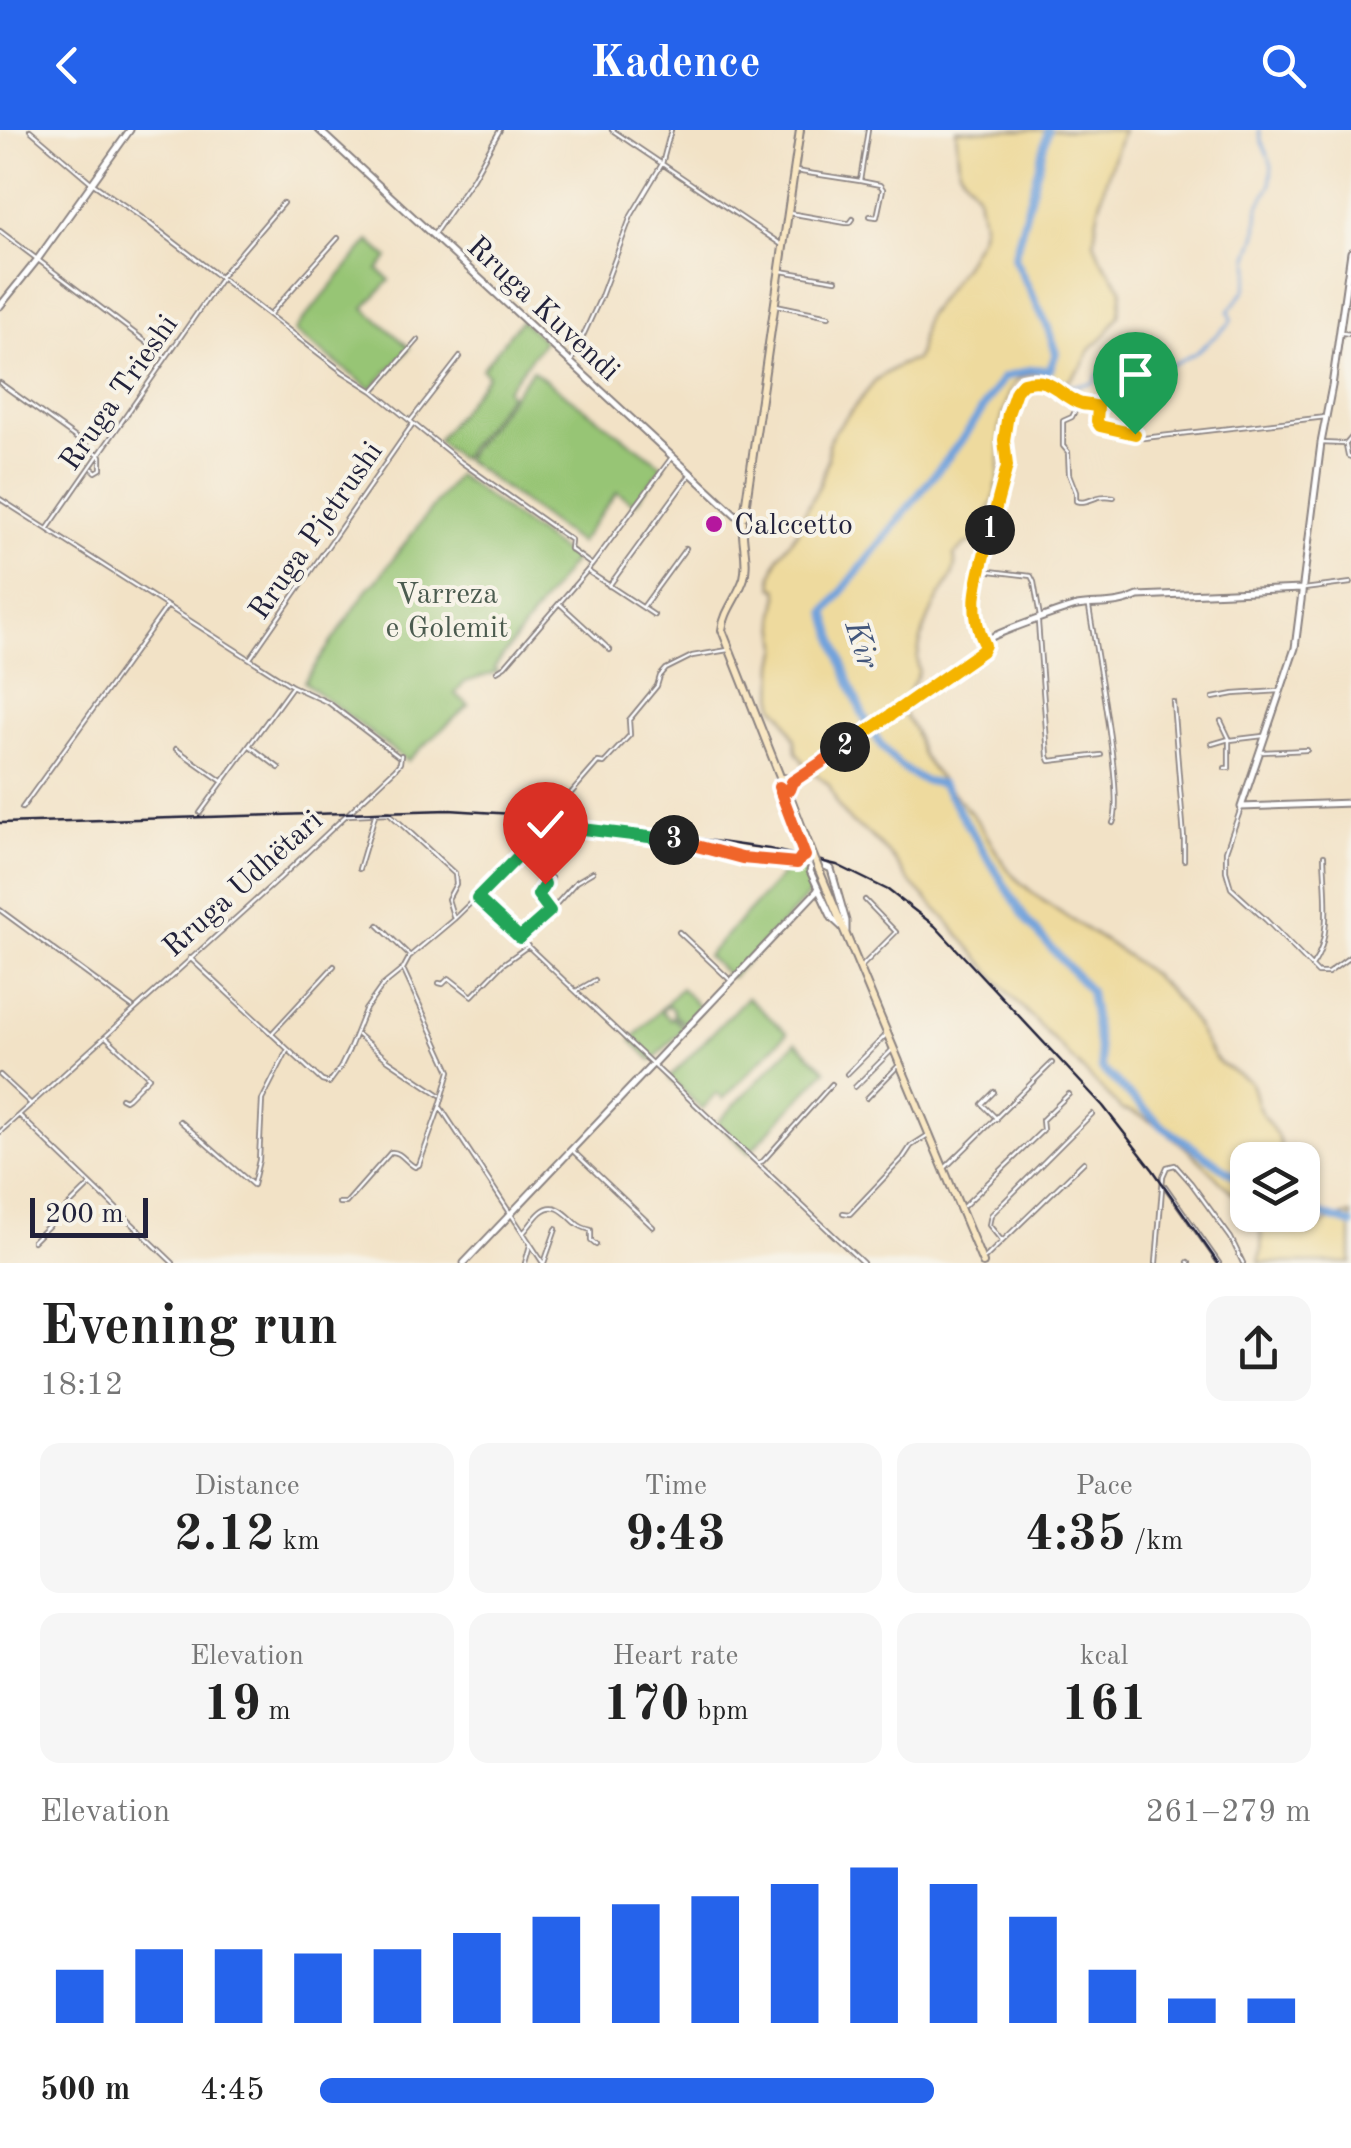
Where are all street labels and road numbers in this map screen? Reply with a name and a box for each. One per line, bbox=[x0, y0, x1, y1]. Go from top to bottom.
street label: Rruga Kuvendi bbox=[461, 232, 625, 387]
street label: Rruga Trieshi bbox=[55, 310, 184, 476]
street label: Rruga Pjetrushi bbox=[244, 437, 389, 625]
street label: Rruga Udhëtari bbox=[158, 806, 329, 963]

